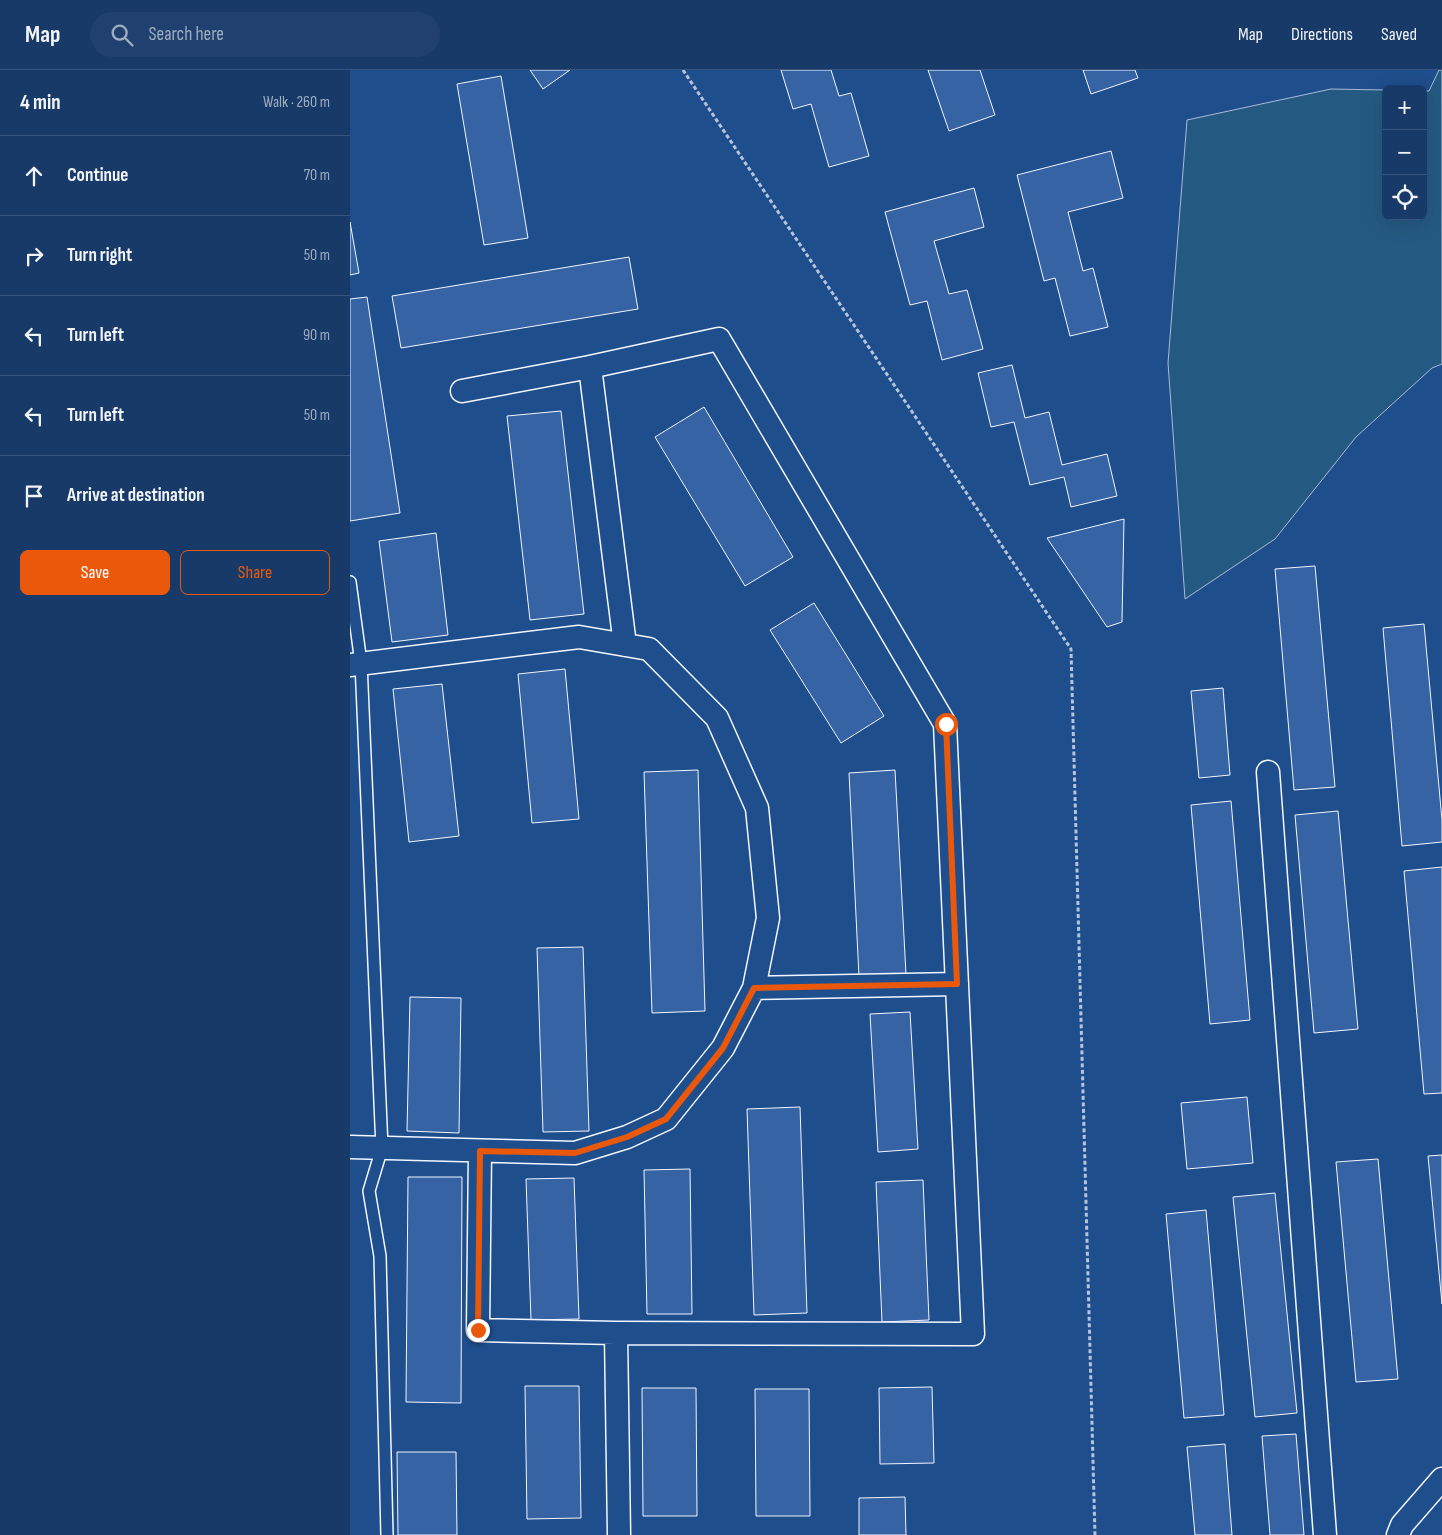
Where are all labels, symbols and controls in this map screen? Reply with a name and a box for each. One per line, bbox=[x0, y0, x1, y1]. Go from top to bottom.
search box bbox=[90, 12, 440, 57]
text: Map bbox=[25, 20, 60, 49]
icon: search bbox=[108, 21, 136, 49]
text: Search here bbox=[148, 23, 224, 46]
text: Map bbox=[1238, 24, 1263, 45]
text: Directions bbox=[1291, 24, 1353, 45]
text: Saved bbox=[1381, 24, 1417, 45]
map controls bbox=[1382, 85, 1427, 220]
button: + bbox=[1382, 85, 1427, 130]
text: 4 min bbox=[20, 90, 61, 115]
text: Walk · 260 m bbox=[263, 93, 330, 112]
button: − bbox=[1382, 130, 1427, 175]
icon: ahead bbox=[20, 162, 48, 190]
text: Continue bbox=[67, 164, 128, 187]
text: 70 m bbox=[304, 166, 330, 185]
button: locate bbox=[1382, 175, 1427, 220]
icon: right bbox=[20, 242, 48, 270]
text: Turn right bbox=[67, 244, 132, 267]
text: 50 m bbox=[304, 246, 330, 265]
icon: left bbox=[20, 322, 48, 350]
text: Turn left bbox=[67, 324, 124, 347]
text: 90 m bbox=[303, 326, 330, 345]
icon: left bbox=[20, 402, 48, 430]
text: Turn left bbox=[67, 404, 124, 427]
text: 50 m bbox=[304, 406, 330, 425]
icon: arrive bbox=[20, 482, 48, 510]
text: Arrive at destination bbox=[67, 484, 205, 507]
button: Save bbox=[20, 550, 170, 595]
button: Share bbox=[180, 550, 330, 595]
route start bbox=[935, 713, 958, 736]
route end bbox=[467, 1319, 490, 1342]

